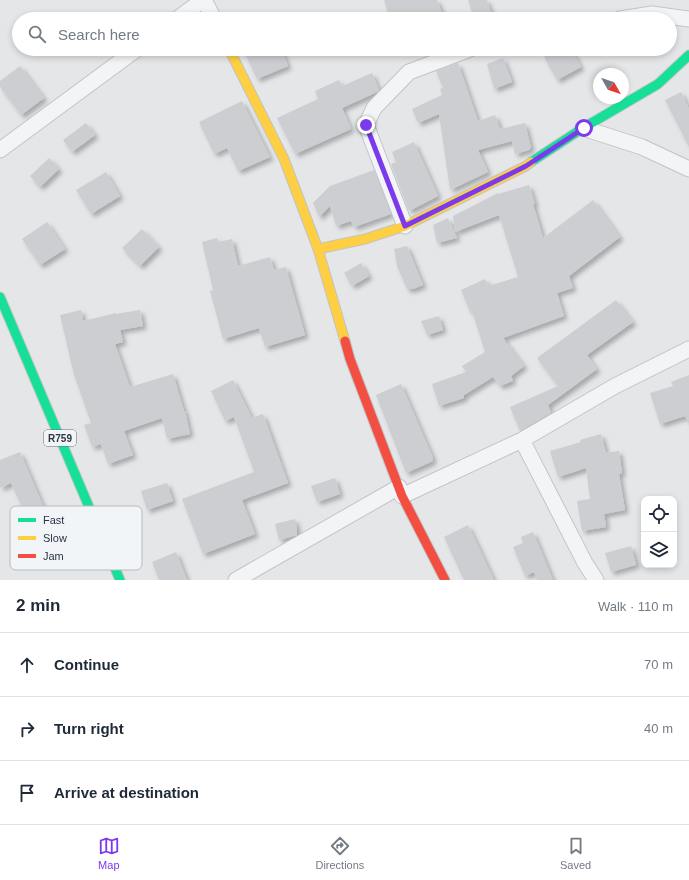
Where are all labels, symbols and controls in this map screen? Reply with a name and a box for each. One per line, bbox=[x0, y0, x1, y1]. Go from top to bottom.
search box bbox=[12, 12, 677, 56]
icon: search bbox=[26, 23, 48, 45]
text: Search here bbox=[58, 26, 140, 43]
north arrow bbox=[593, 68, 629, 104]
route end bbox=[357, 116, 375, 134]
route start bbox=[575, 119, 593, 137]
road number: R759 bbox=[44, 430, 76, 446]
map controls bbox=[641, 496, 677, 568]
button: locate bbox=[641, 496, 677, 532]
legend bbox=[10, 506, 142, 570]
text: Fast bbox=[43, 514, 64, 526]
text: Slow bbox=[43, 532, 67, 544]
button: layers bbox=[641, 532, 677, 568]
text: Jam bbox=[43, 550, 64, 562]
text: 2 min bbox=[16, 596, 60, 615]
text: Walk · 110 m bbox=[598, 599, 673, 614]
icon: ahead bbox=[16, 654, 38, 676]
text: Continue bbox=[54, 656, 119, 673]
text: 70 m bbox=[644, 657, 673, 672]
icon: right bbox=[16, 718, 38, 740]
text: Turn right bbox=[54, 720, 124, 737]
text: 40 m bbox=[644, 721, 673, 736]
icon: arrive bbox=[16, 782, 38, 804]
text: Arrive at destination bbox=[54, 784, 199, 801]
tab: Map bbox=[98, 835, 120, 871]
tab: Directions bbox=[315, 835, 364, 871]
tab: Saved bbox=[560, 835, 591, 871]

